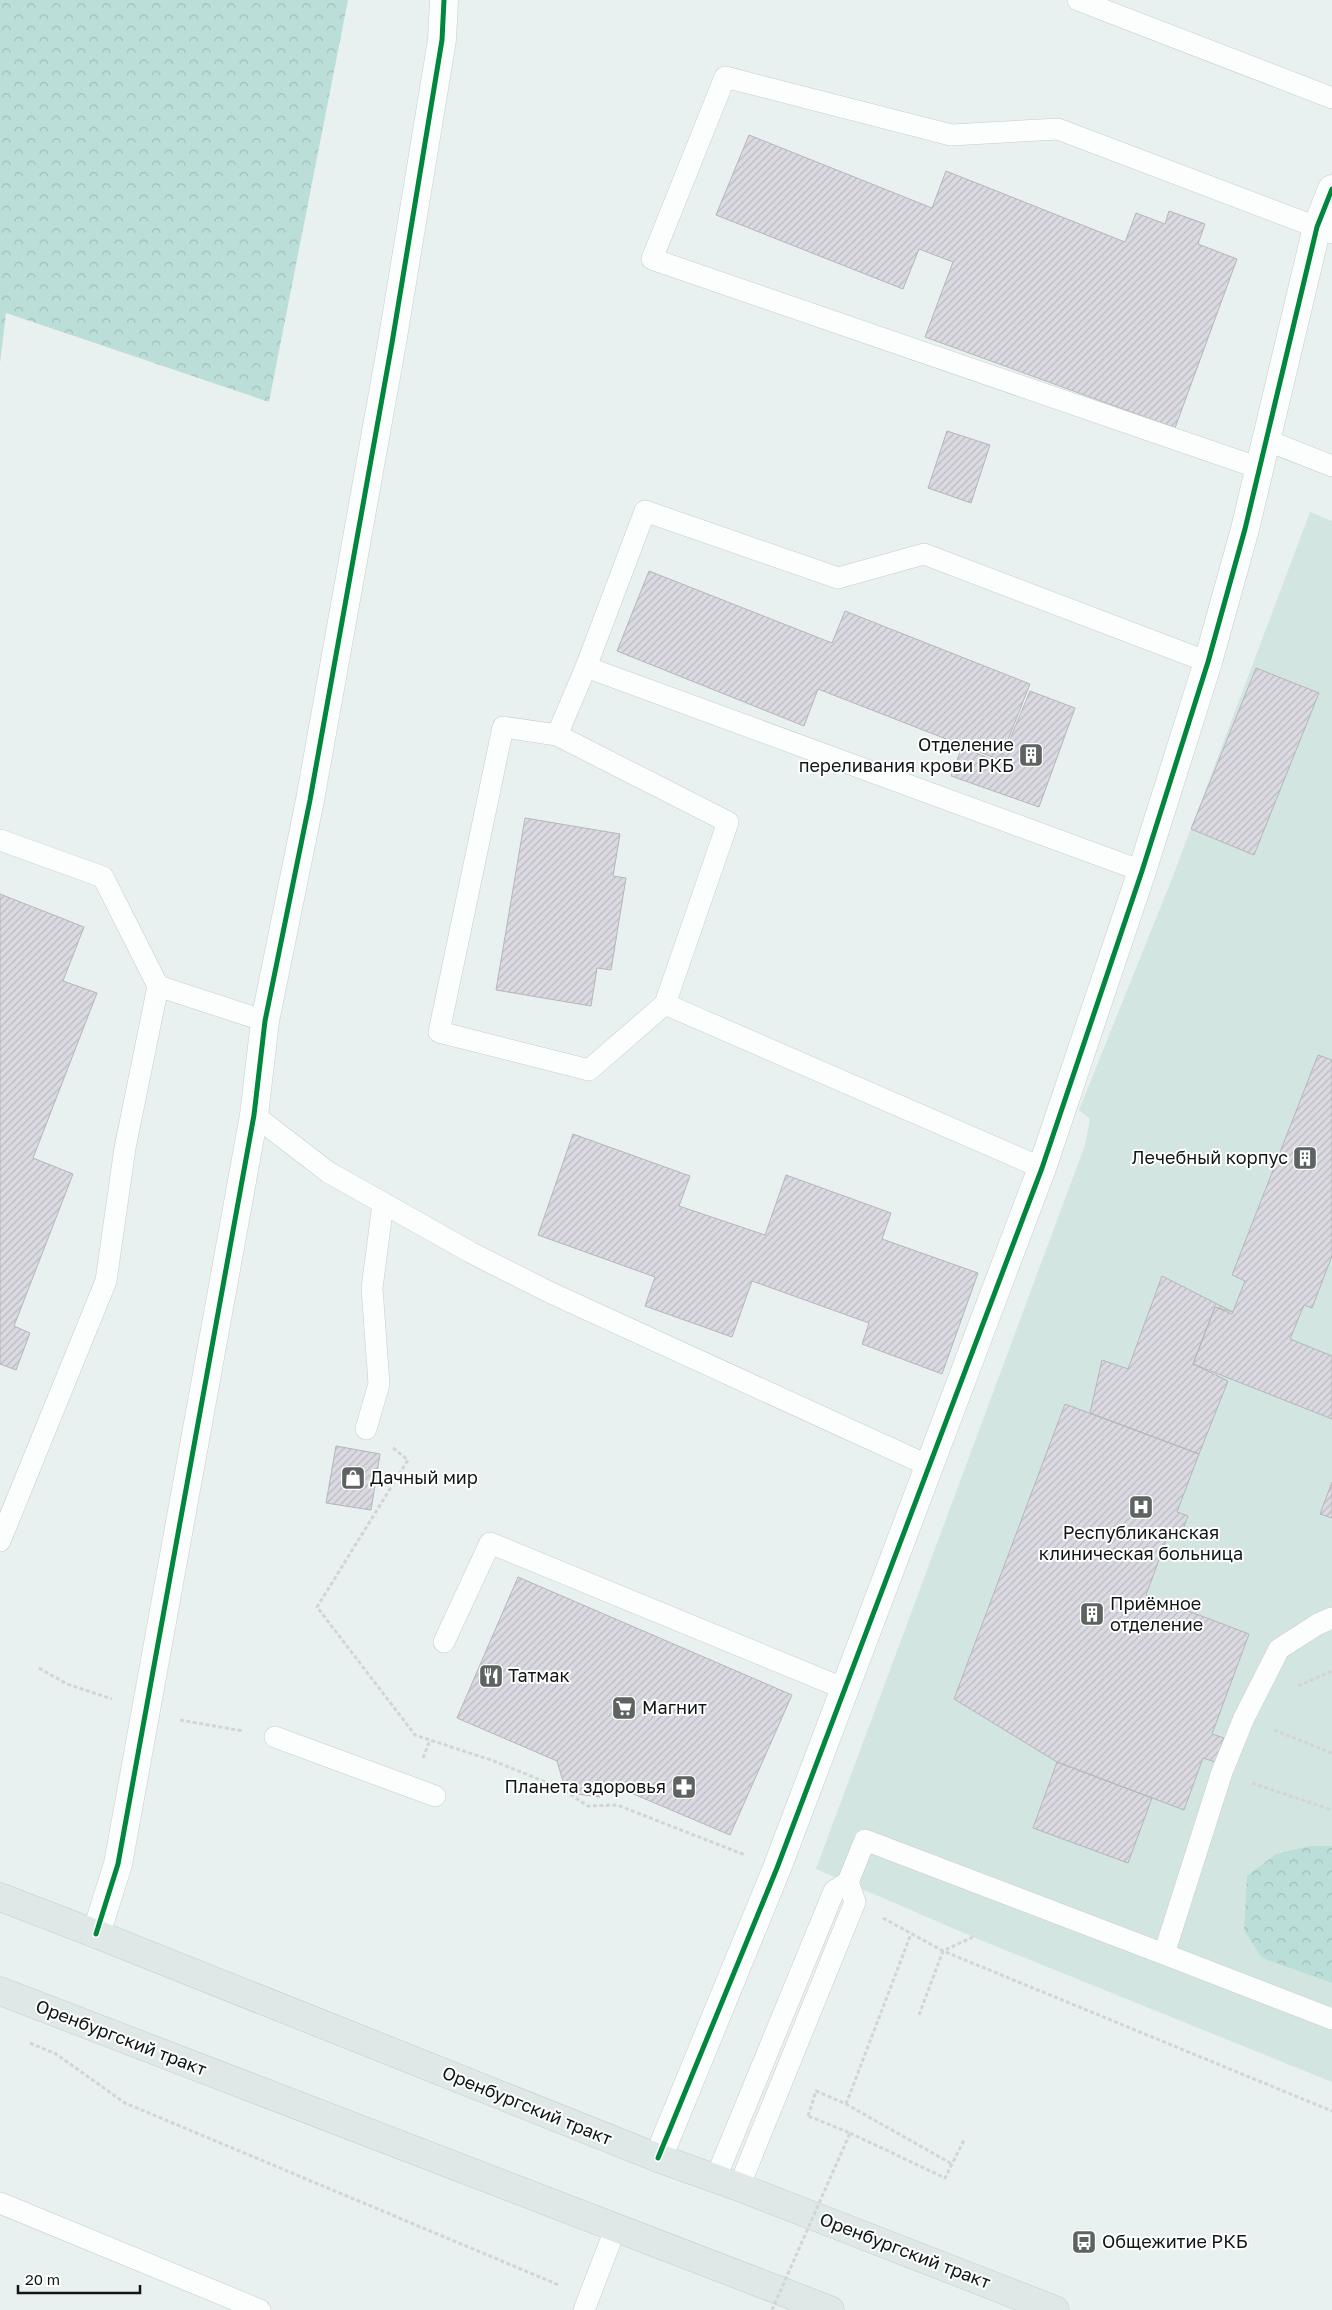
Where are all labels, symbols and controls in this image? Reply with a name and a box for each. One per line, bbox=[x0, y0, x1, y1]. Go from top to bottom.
place label: Отделение переливания крови РКБ bbox=[799, 733, 1014, 776]
building icon: Отделение переливания крови РКБ bbox=[1018, 742, 1044, 768]
building icon: Лечебный корпус bbox=[1292, 1145, 1318, 1171]
place label: Лечебный корпус bbox=[1132, 1146, 1288, 1168]
shop icon: Дачный мир bbox=[340, 1465, 366, 1491]
place label: Дачный мир bbox=[370, 1466, 478, 1488]
hospital icon: Республиканская клиническая больница bbox=[1128, 1494, 1154, 1520]
place label: Республиканская клиническая больница bbox=[1039, 1521, 1243, 1564]
place label: Приёмное отделение bbox=[1110, 1592, 1203, 1635]
building icon: Приёмное отделение bbox=[1079, 1601, 1105, 1627]
restaurant icon: Татмак bbox=[478, 1663, 504, 1689]
place label: Татмак bbox=[508, 1664, 570, 1686]
supermarket icon: Магнит bbox=[611, 1695, 637, 1721]
place label: Магнит bbox=[642, 1696, 707, 1718]
pharmacy icon: Планета здоровья bbox=[671, 1774, 697, 1800]
place label: Планета здоровья bbox=[505, 1775, 666, 1797]
street label: Оренбургский тракт bbox=[33, 1994, 210, 2080]
street label: Оренбургский тракт bbox=[439, 2061, 616, 2149]
street label: Оренбургский тракт bbox=[817, 2207, 994, 2293]
bus stop icon: Общежитие РКБ bbox=[1071, 2229, 1097, 2255]
place label: Общежитие РКБ bbox=[1102, 2230, 1248, 2252]
scale bar bbox=[18, 2262, 140, 2294]
text: 20 m bbox=[25, 2270, 60, 2288]

